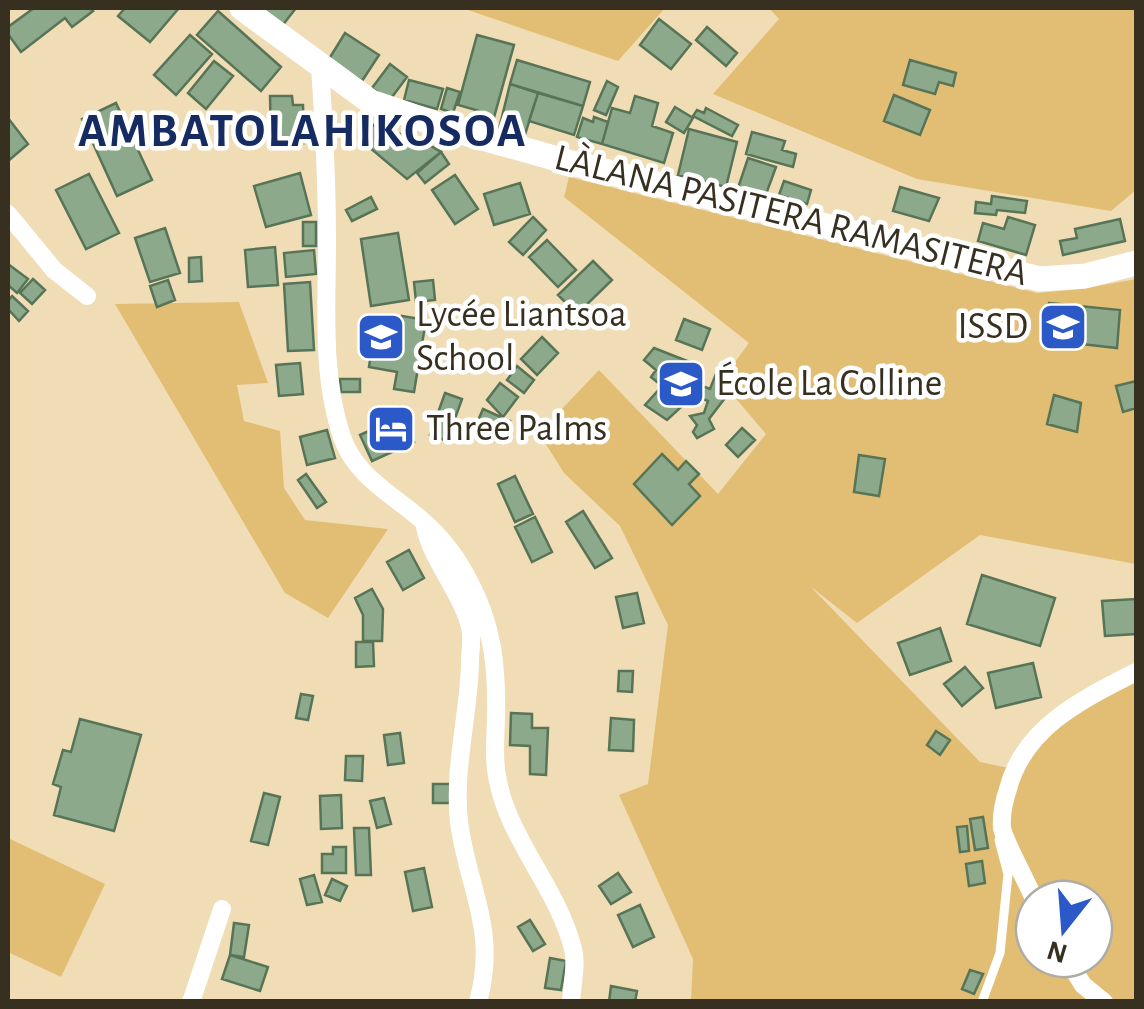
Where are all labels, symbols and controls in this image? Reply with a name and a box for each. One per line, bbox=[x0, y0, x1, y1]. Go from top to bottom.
district label: AMBATOLAHIKOSOA bbox=[78, 108, 528, 156]
street label: LÀLANA PASITERA RAMASITERA bbox=[551, 135, 1032, 293]
place label: Lycée Liantsoa School bbox=[416, 296, 627, 378]
school or university icon: ISSD bbox=[1037, 301, 1089, 353]
place label: ISSD bbox=[957, 308, 1028, 346]
school or university icon: Lycée Liantsoa School bbox=[355, 311, 407, 363]
school or university icon: École La Colline bbox=[655, 358, 707, 410]
place label: École La Colline bbox=[716, 361, 942, 403]
hotel icon: Three Palms bbox=[365, 403, 417, 455]
place label: Three Palms bbox=[426, 410, 607, 448]
north arrow bbox=[1014, 879, 1114, 979]
text: N bbox=[1044, 935, 1071, 967]

